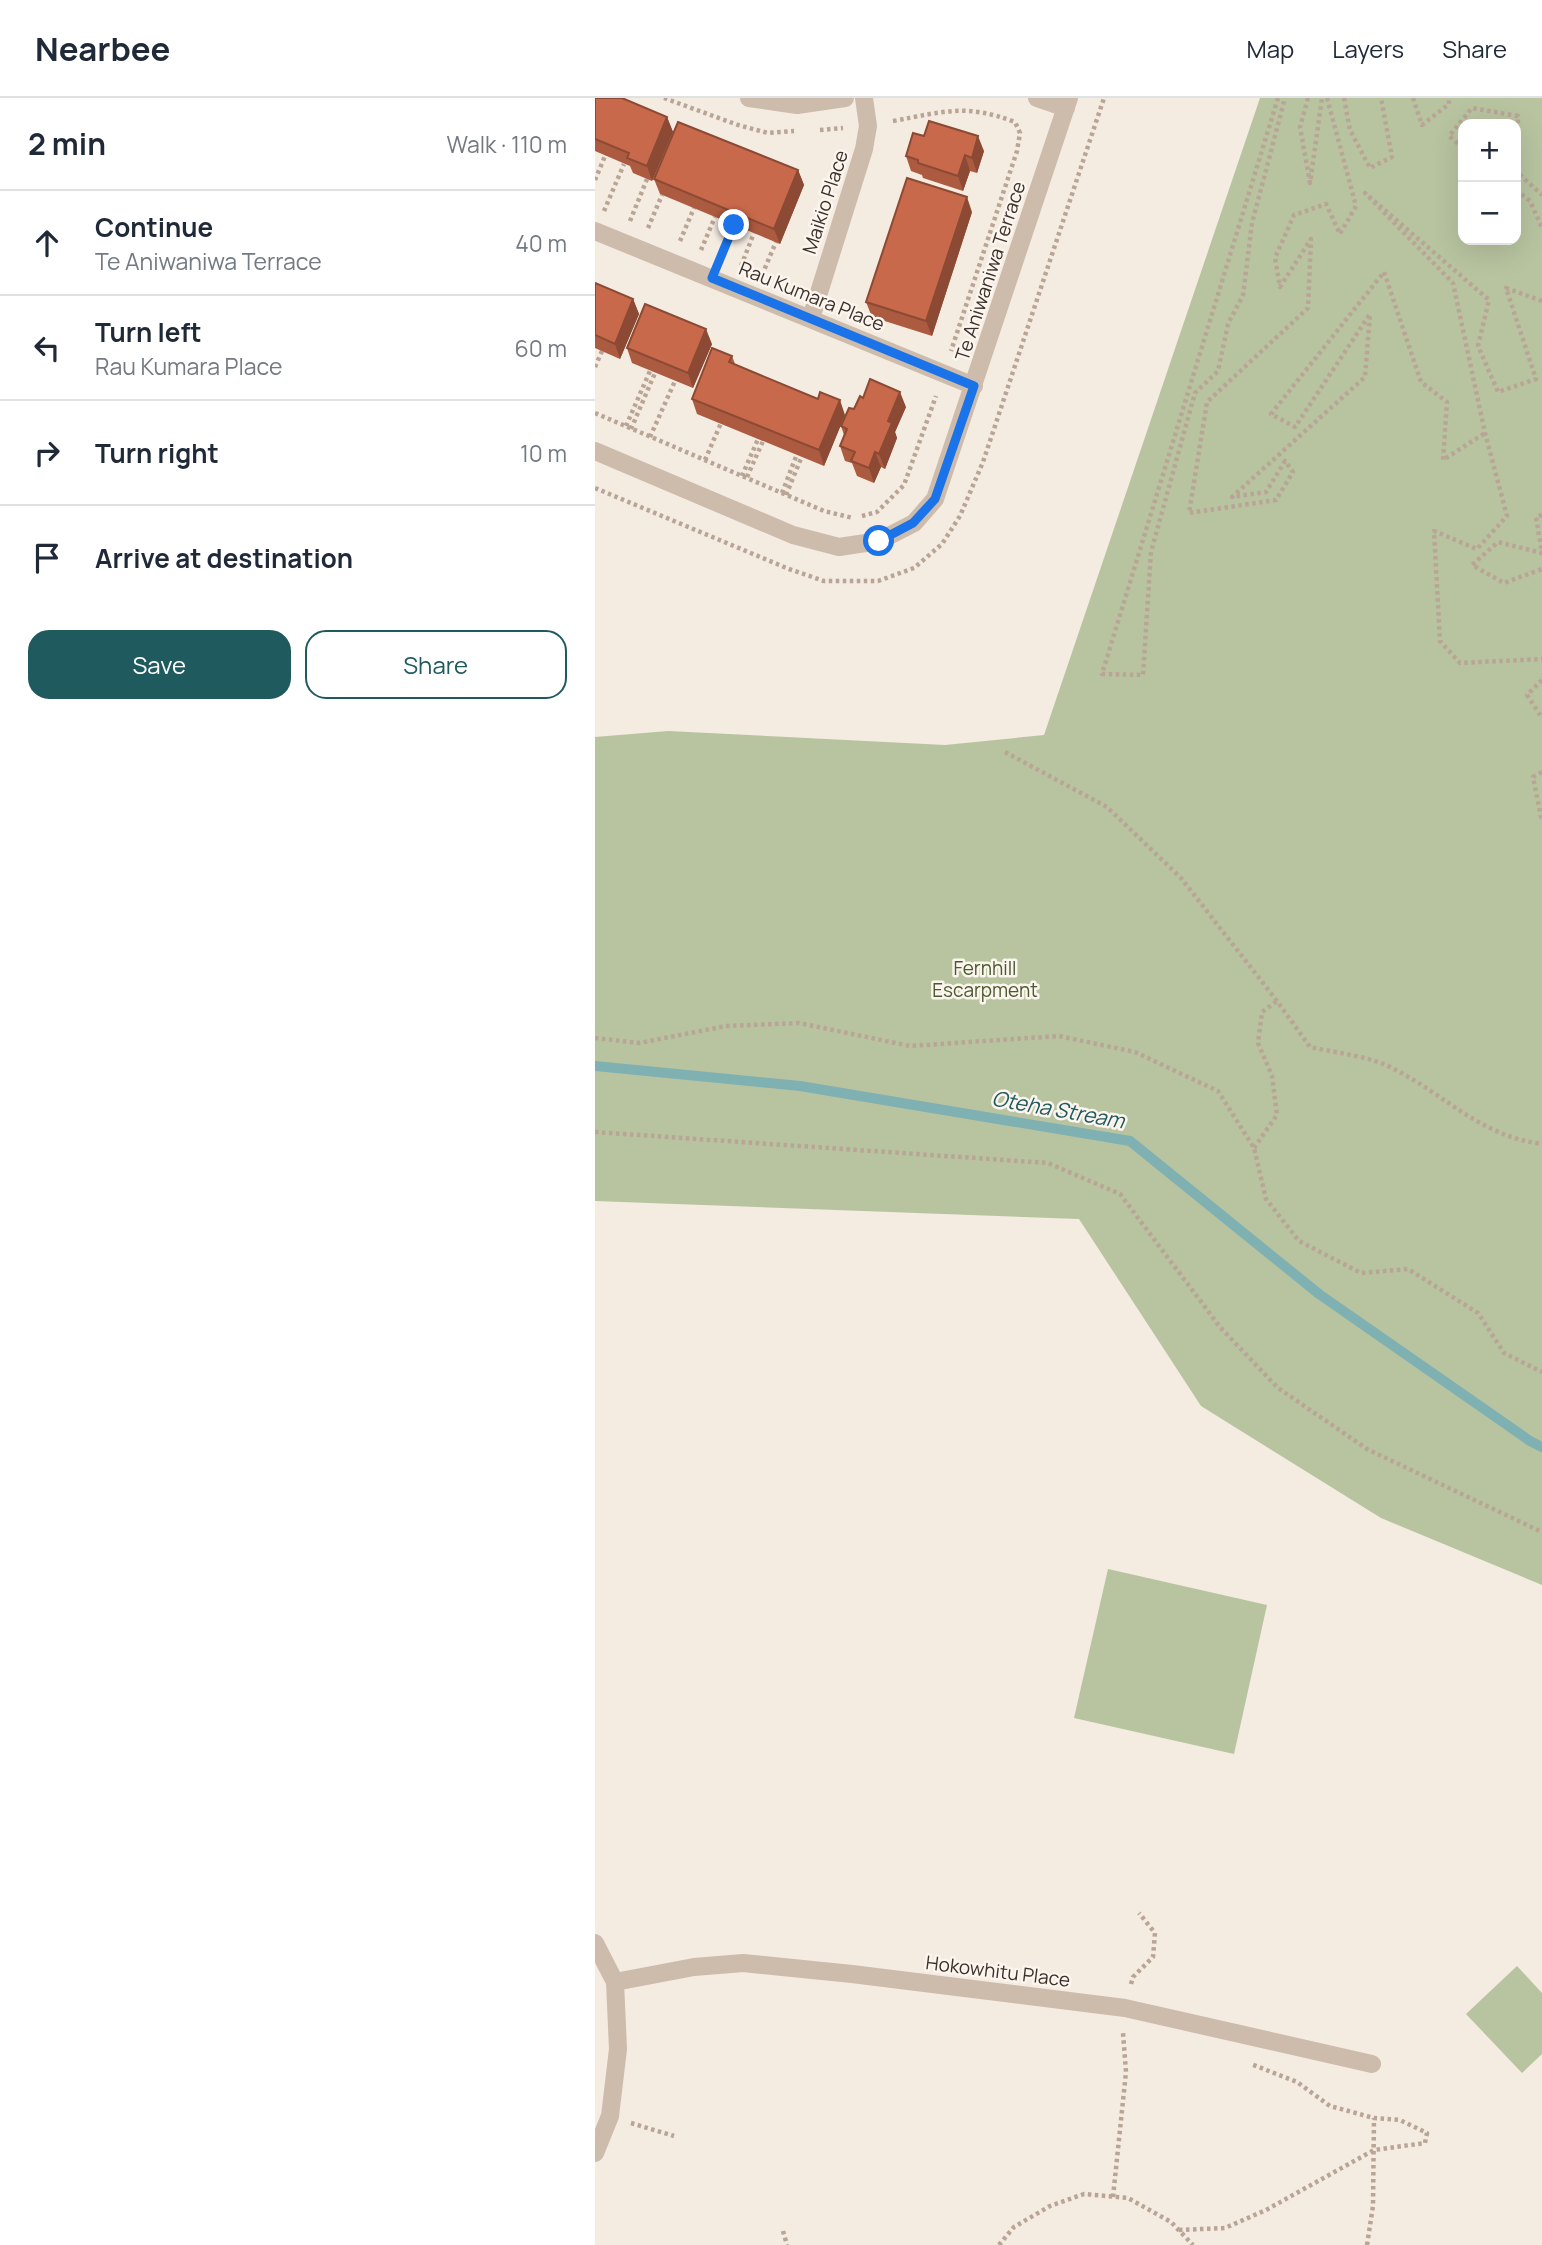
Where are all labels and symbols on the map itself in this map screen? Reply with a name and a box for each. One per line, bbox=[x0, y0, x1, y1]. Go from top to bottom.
street label: Maikio Place bbox=[796, 147, 854, 257]
street label: Te Aniwaniwa Terrace bbox=[949, 178, 1031, 364]
route end bbox=[718, 209, 749, 240]
street label: Rau Kumara Place bbox=[735, 255, 889, 337]
route start bbox=[863, 525, 894, 556]
park label: Fernhill Escarpment bbox=[932, 955, 1038, 1003]
water label: Oteha Stream bbox=[990, 1084, 1128, 1135]
street label: Hokowhitu Place bbox=[924, 1949, 1072, 1993]

